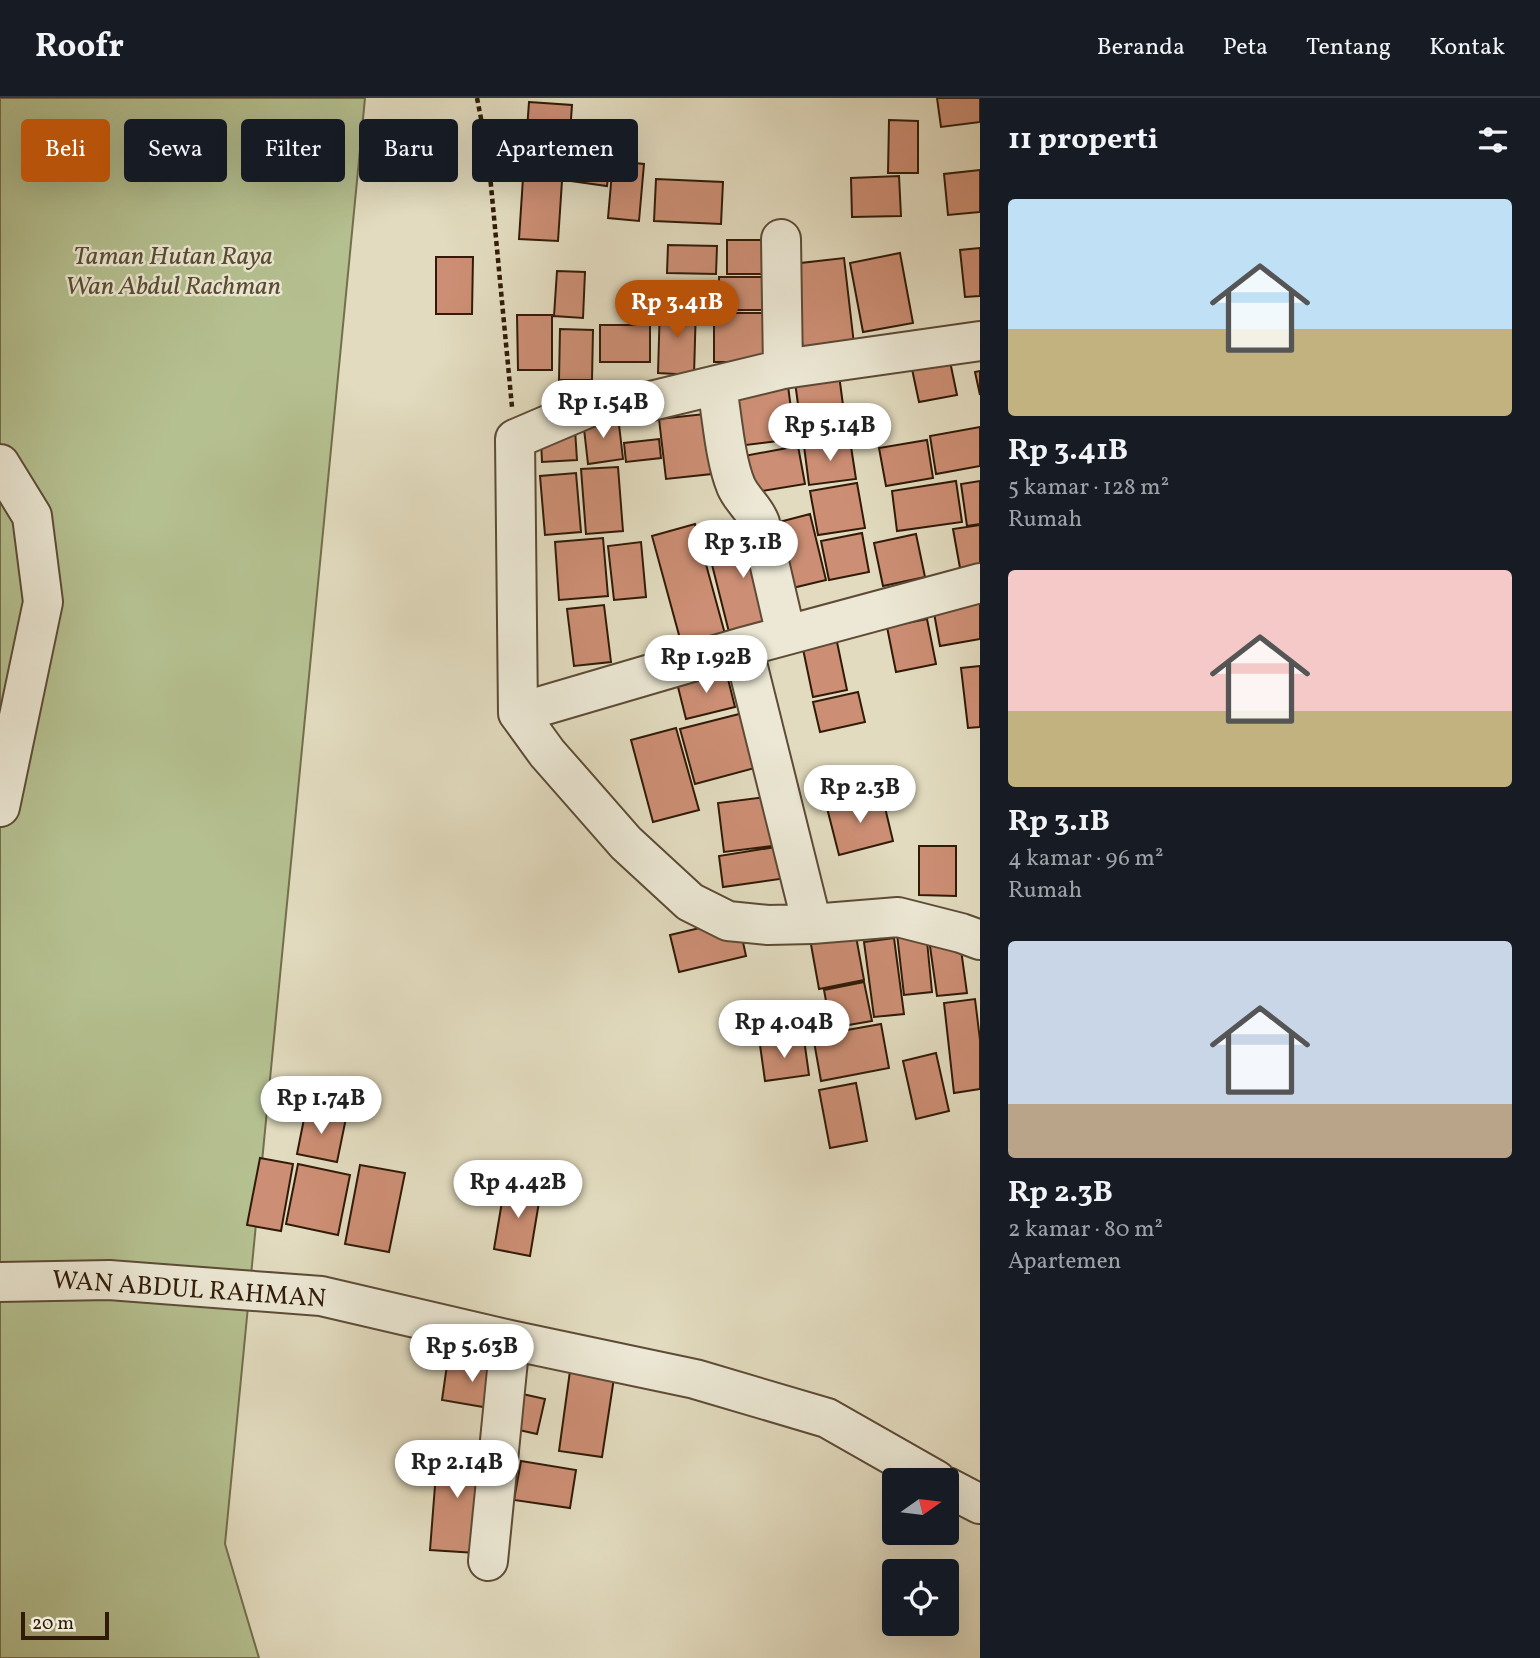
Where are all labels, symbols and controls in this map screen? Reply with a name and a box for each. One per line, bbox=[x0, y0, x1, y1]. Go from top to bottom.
text: Roofr bbox=[35, 25, 124, 71]
text: Beranda bbox=[1097, 31, 1185, 65]
text: Peta bbox=[1223, 31, 1268, 65]
text: Tentang bbox=[1306, 31, 1391, 65]
text: Kontak bbox=[1429, 31, 1505, 65]
chip: Beli bbox=[21, 119, 110, 182]
chip: Sewa bbox=[124, 119, 227, 182]
chip: Filter bbox=[241, 119, 345, 182]
chip: Baru bbox=[359, 119, 458, 182]
chip: Apartemen bbox=[472, 119, 638, 182]
text: 11 properti bbox=[1008, 119, 1158, 161]
icon: filters bbox=[1474, 121, 1512, 159]
park label: Taman Hutan Raya Wan Abdul Rachman bbox=[65, 239, 281, 305]
icon: home bbox=[1197, 245, 1323, 371]
pin: Rp 3.41B bbox=[605, 280, 749, 340]
text: Rp 3.41B bbox=[631, 287, 723, 319]
pin: Rp 1.54B bbox=[531, 380, 675, 440]
text: Rp 1.54B bbox=[557, 387, 649, 419]
pin: Rp 5.14B bbox=[758, 404, 902, 463]
text: Rp 5.14B bbox=[784, 410, 876, 442]
text: Rp 3.41B bbox=[1008, 430, 1128, 472]
text: 5 kamar · 128 m² bbox=[1008, 472, 1169, 504]
text: Rumah bbox=[1008, 504, 1082, 536]
pin: Rp 3.1B bbox=[678, 520, 808, 580]
text: Rp 3.1B bbox=[704, 527, 782, 559]
icon: home bbox=[1197, 616, 1323, 742]
pin: Rp 1.92B bbox=[634, 636, 778, 695]
text: Rp 1.92B bbox=[660, 642, 752, 674]
pin: Rp 2.3B bbox=[795, 766, 925, 825]
text: Rp 2.3B bbox=[820, 772, 900, 804]
text: Rp 3.1B bbox=[1008, 801, 1110, 843]
text: 4 kamar · 96 m² bbox=[1008, 843, 1163, 875]
text: Rumah bbox=[1008, 875, 1082, 907]
icon: home bbox=[1197, 987, 1323, 1113]
pin: Rp 4.04B bbox=[712, 1000, 856, 1060]
text: Rp 4.04B bbox=[735, 1007, 833, 1039]
pin: Rp 1.74B bbox=[249, 1076, 393, 1136]
text: Rp 1.74B bbox=[277, 1083, 365, 1115]
pin: Rp 4.42B bbox=[446, 1160, 590, 1220]
text: Rp 4.42B bbox=[469, 1167, 567, 1199]
text: Rp 2.3B bbox=[1008, 1172, 1113, 1214]
text: 2 kamar · 80 m² bbox=[1008, 1214, 1163, 1246]
text: Apartemen bbox=[1008, 1246, 1121, 1278]
street label: WAN ABDUL RAHMAN bbox=[51, 1262, 327, 1318]
pin: Rp 5.63B bbox=[400, 1324, 544, 1384]
text: Rp 5.63B bbox=[426, 1331, 518, 1363]
pin: Rp 2.14B bbox=[385, 1440, 529, 1500]
text: Rp 2.14B bbox=[411, 1447, 503, 1479]
north arrow bbox=[882, 1468, 959, 1545]
map controls bbox=[882, 1468, 959, 1636]
button: locate bbox=[882, 1559, 959, 1636]
scale bar bbox=[21, 1609, 108, 1641]
text: 20 m bbox=[32, 1611, 74, 1637]

